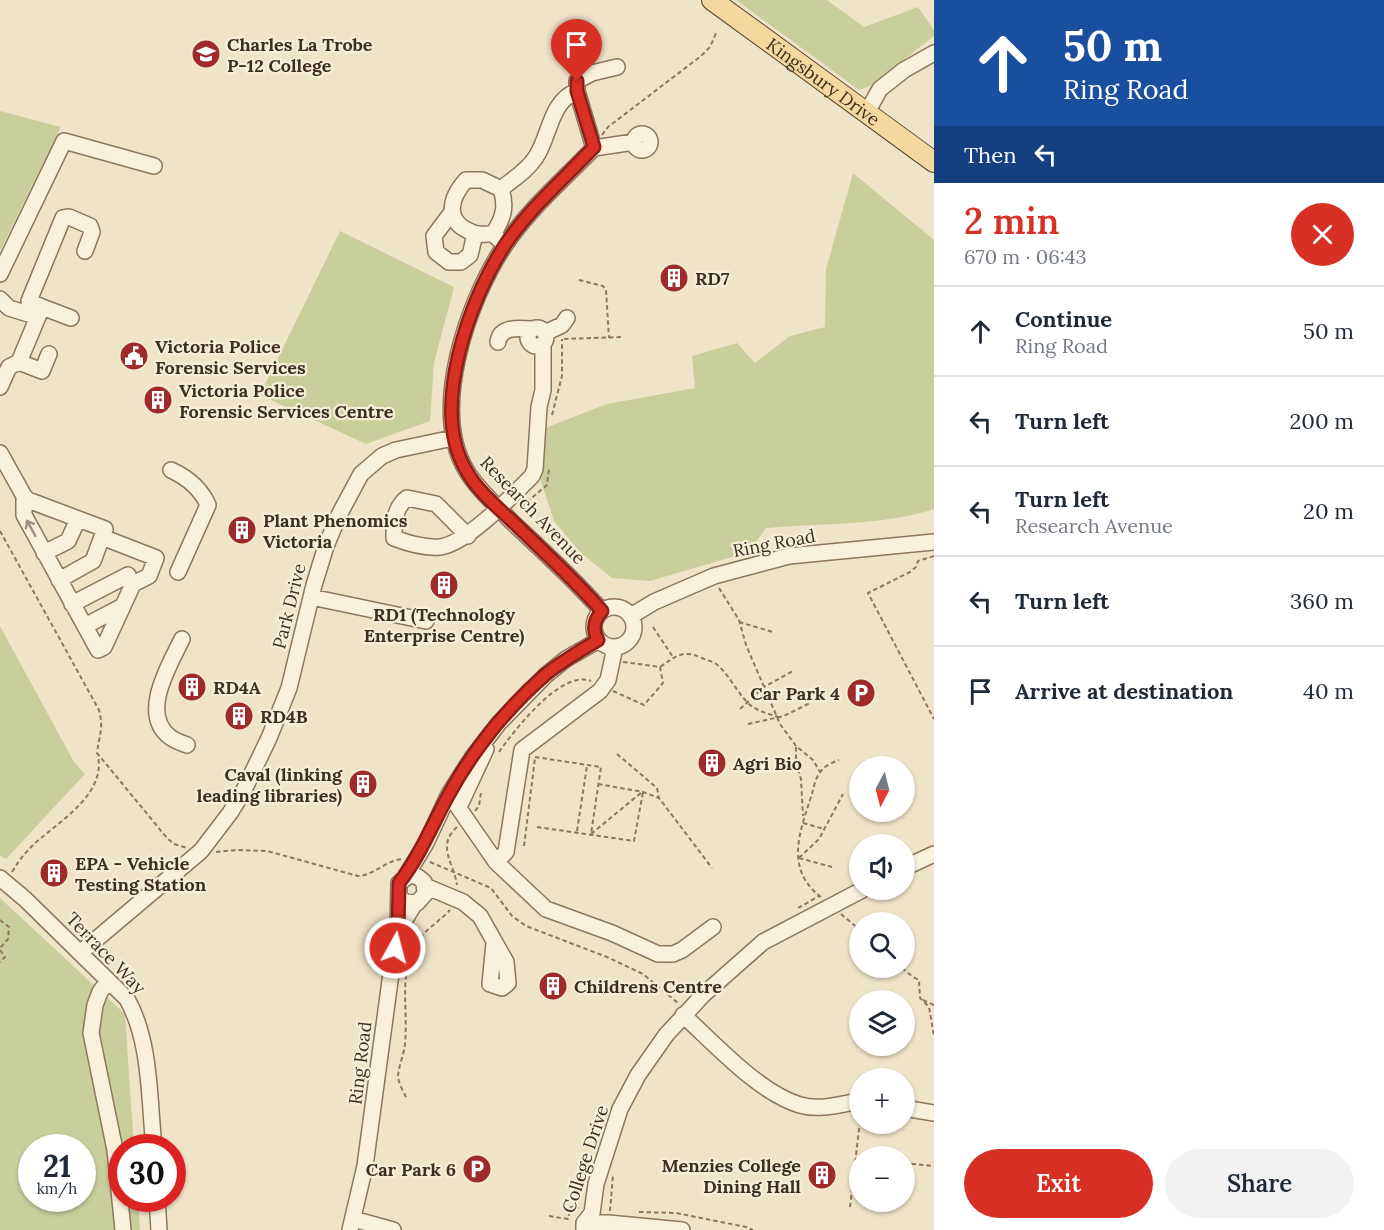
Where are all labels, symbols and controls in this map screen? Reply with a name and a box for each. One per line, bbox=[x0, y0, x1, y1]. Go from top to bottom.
pin bbox=[551, 19, 602, 81]
text: 50 m bbox=[1063, 19, 1162, 73]
icon: ahead bbox=[964, 24, 1042, 102]
icon: arrive bbox=[560, 28, 593, 61]
street label: Kingsbury Drive bbox=[762, 32, 885, 131]
place label: Charles La Trobe P-12 College bbox=[227, 33, 373, 77]
school or university icon: Charles La Trobe P-12 College bbox=[190, 38, 222, 70]
text: Ring Road bbox=[1063, 72, 1189, 106]
icon: left bbox=[1029, 138, 1062, 171]
text: Then bbox=[964, 141, 1017, 169]
text: 2 min bbox=[964, 198, 1059, 244]
button: close bbox=[1291, 203, 1354, 266]
text: 670 m · 06:43 bbox=[964, 244, 1087, 269]
building icon: RD7 bbox=[658, 262, 690, 294]
place label: RD7 bbox=[695, 267, 730, 290]
text: Continue bbox=[1015, 305, 1112, 333]
icon: ahead bbox=[964, 315, 997, 348]
text: 50 m bbox=[1303, 317, 1354, 345]
text: Ring Road bbox=[1015, 333, 1108, 358]
place label: Victoria Police Forensic Services bbox=[155, 335, 306, 379]
public building icon: Victoria Police Forensic Services bbox=[118, 340, 150, 372]
place label: Victoria Police Forensic Services Centre bbox=[179, 379, 394, 423]
building icon: Victoria Police Forensic Services Centre bbox=[142, 384, 174, 416]
icon: left bbox=[964, 405, 997, 438]
text: Turn left bbox=[1015, 407, 1109, 435]
text: 200 m bbox=[1289, 407, 1354, 435]
street label: Research Avenue bbox=[475, 451, 591, 569]
text: Turn left bbox=[1015, 485, 1109, 513]
icon: left bbox=[964, 495, 997, 528]
text: 20 m bbox=[1303, 497, 1354, 525]
place label: Plant Phenomics Victoria bbox=[263, 509, 408, 553]
text: Research Avenue bbox=[1015, 513, 1173, 538]
building icon: Plant Phenomics Victoria bbox=[226, 514, 258, 546]
one-way arrow bbox=[25, 520, 37, 537]
street label: Ring Road bbox=[731, 524, 818, 562]
street label: Park Drive bbox=[267, 561, 311, 651]
building icon: RD1 (Technology Enterprise Centre) bbox=[428, 569, 460, 601]
icon: left bbox=[964, 585, 997, 618]
text: Turn left bbox=[1015, 587, 1109, 615]
text: 360 m bbox=[1290, 587, 1354, 615]
place label: RD1 (Technology Enterprise Centre) bbox=[364, 603, 524, 647]
building icon: RD4A bbox=[176, 671, 208, 703]
icon: arrive bbox=[964, 675, 997, 708]
place label: RD4A bbox=[213, 676, 261, 699]
parking icon: Car Park 4 bbox=[845, 677, 877, 709]
text: Arrive at destination bbox=[1015, 677, 1233, 705]
text: 40 m bbox=[1303, 677, 1354, 705]
place label: Car Park 4 bbox=[750, 682, 840, 705]
building icon: RD4B bbox=[223, 700, 255, 732]
place label: RD4B bbox=[260, 705, 308, 728]
building icon: Agri Bio bbox=[696, 747, 728, 779]
place label: Agri Bio bbox=[733, 752, 802, 775]
north arrow bbox=[849, 756, 915, 822]
map controls bbox=[849, 756, 915, 1212]
place label: Caval (linking leading libraries) bbox=[197, 763, 343, 807]
building icon: Caval (linking leading libraries) bbox=[347, 768, 379, 800]
button: sound bbox=[849, 834, 915, 900]
place label: EPA - Vehicle Testing Station bbox=[75, 852, 207, 896]
building icon: EPA - Vehicle Testing Station bbox=[38, 857, 70, 889]
street label: Terrace Way bbox=[61, 907, 151, 999]
button: search bbox=[849, 912, 915, 978]
position arrow bbox=[363, 916, 427, 980]
building icon: Childrens Centre bbox=[537, 970, 569, 1002]
place label: Childrens Centre bbox=[574, 975, 722, 998]
button: layers bbox=[849, 990, 915, 1056]
street label: Ring Road bbox=[343, 1020, 377, 1106]
button: + bbox=[849, 1068, 915, 1134]
street label: College Drive bbox=[557, 1102, 613, 1216]
speed limit sign: 30 bbox=[108, 1134, 186, 1212]
button: − bbox=[849, 1146, 915, 1212]
text: 21 bbox=[43, 1147, 71, 1185]
button: Exit bbox=[964, 1149, 1153, 1218]
button: Share bbox=[1165, 1149, 1354, 1218]
parking icon: Car Park 6 bbox=[461, 1153, 493, 1185]
place label: Menzies College Dining Hall bbox=[661, 1154, 801, 1198]
place label: Car Park 6 bbox=[366, 1158, 456, 1181]
building icon: Menzies College Dining Hall bbox=[806, 1159, 838, 1191]
text: km/h bbox=[37, 1179, 77, 1198]

